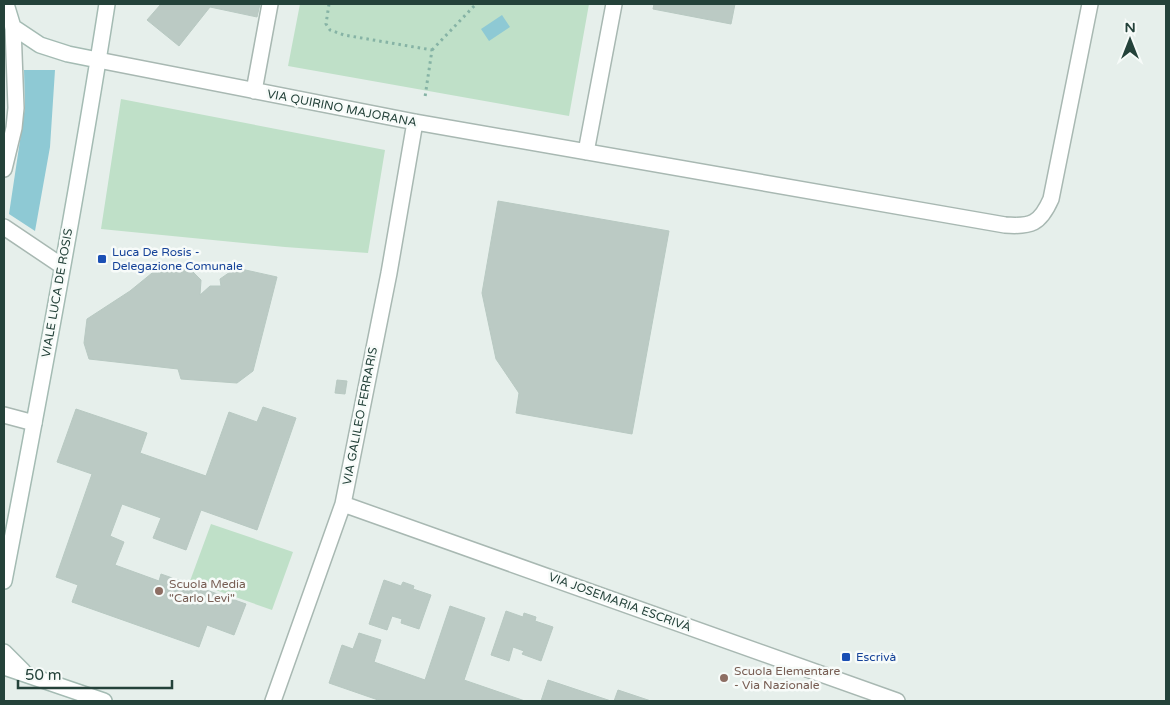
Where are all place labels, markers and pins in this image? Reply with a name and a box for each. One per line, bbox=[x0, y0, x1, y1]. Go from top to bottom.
place label: Luca De Rosis - Delegazione Comunale bbox=[112, 245, 243, 273]
marker: Luca De Rosis - Delegazione Comunale bbox=[96, 253, 108, 265]
place label: Scuola Media "Carlo Levi" bbox=[169, 577, 246, 605]
marker: Scuola Media "Carlo Levi" bbox=[153, 585, 165, 597]
place label: Escrivà bbox=[856, 650, 896, 664]
marker: Escrivà bbox=[840, 651, 852, 663]
place label: Scuola Elementare - Via Nazionale bbox=[734, 664, 840, 692]
marker: Scuola Elementare - Via Nazionale bbox=[718, 672, 730, 684]

